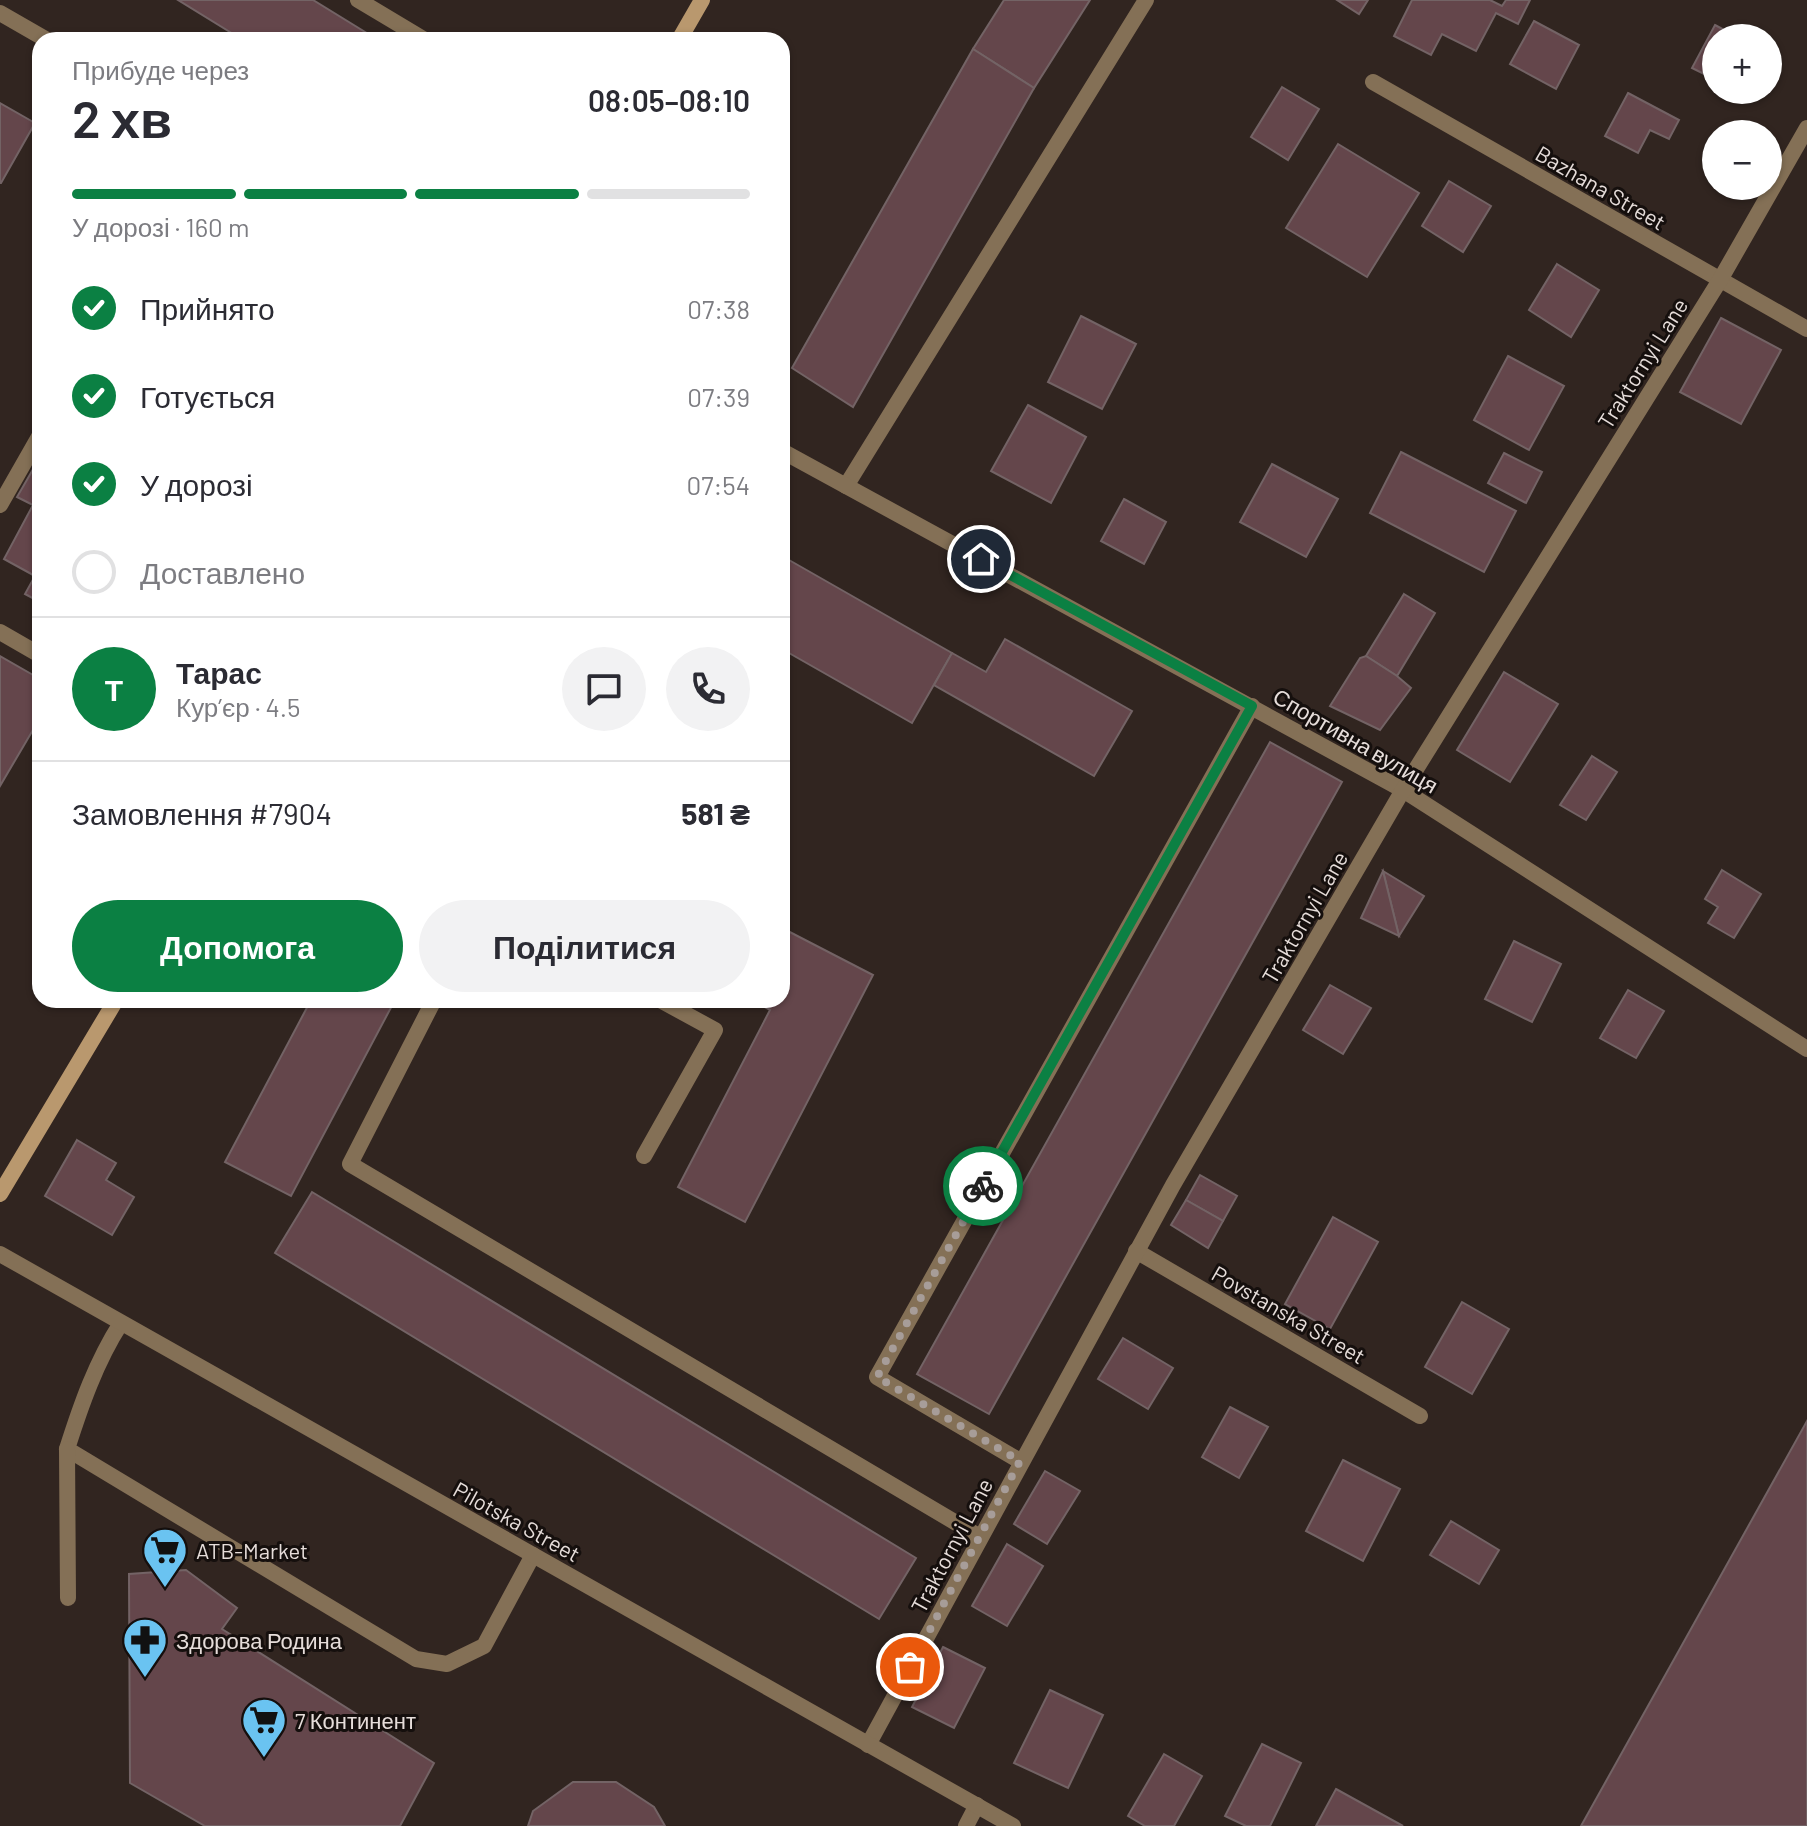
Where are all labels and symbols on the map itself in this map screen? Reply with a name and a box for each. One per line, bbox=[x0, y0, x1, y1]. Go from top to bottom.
street label: Bazhana Street bbox=[1532, 139, 1670, 235]
street label: Traktornyi Lane bbox=[1592, 293, 1692, 433]
pin bbox=[947, 525, 1015, 593]
street label: Спортивна вулиця bbox=[1268, 682, 1443, 799]
street label: Traktornyi Lane bbox=[1256, 846, 1352, 988]
courier bbox=[943, 1146, 1023, 1226]
street label: Povstanska Street bbox=[1208, 1260, 1370, 1368]
street label: Traktornyi Lane bbox=[905, 1473, 997, 1617]
street label: Pilotska Street bbox=[449, 1476, 585, 1566]
supermarket icon: ATB-Market bbox=[141, 1526, 189, 1589]
place label: ATB-Market bbox=[196, 1537, 308, 1563]
pharmacy icon: Здорова Родина bbox=[121, 1616, 169, 1679]
place label: Здорова Родина bbox=[176, 1627, 343, 1654]
pin bbox=[876, 1633, 944, 1701]
supermarket icon: 7 Континент bbox=[240, 1696, 288, 1759]
place label: 7 Континент bbox=[295, 1707, 416, 1733]

